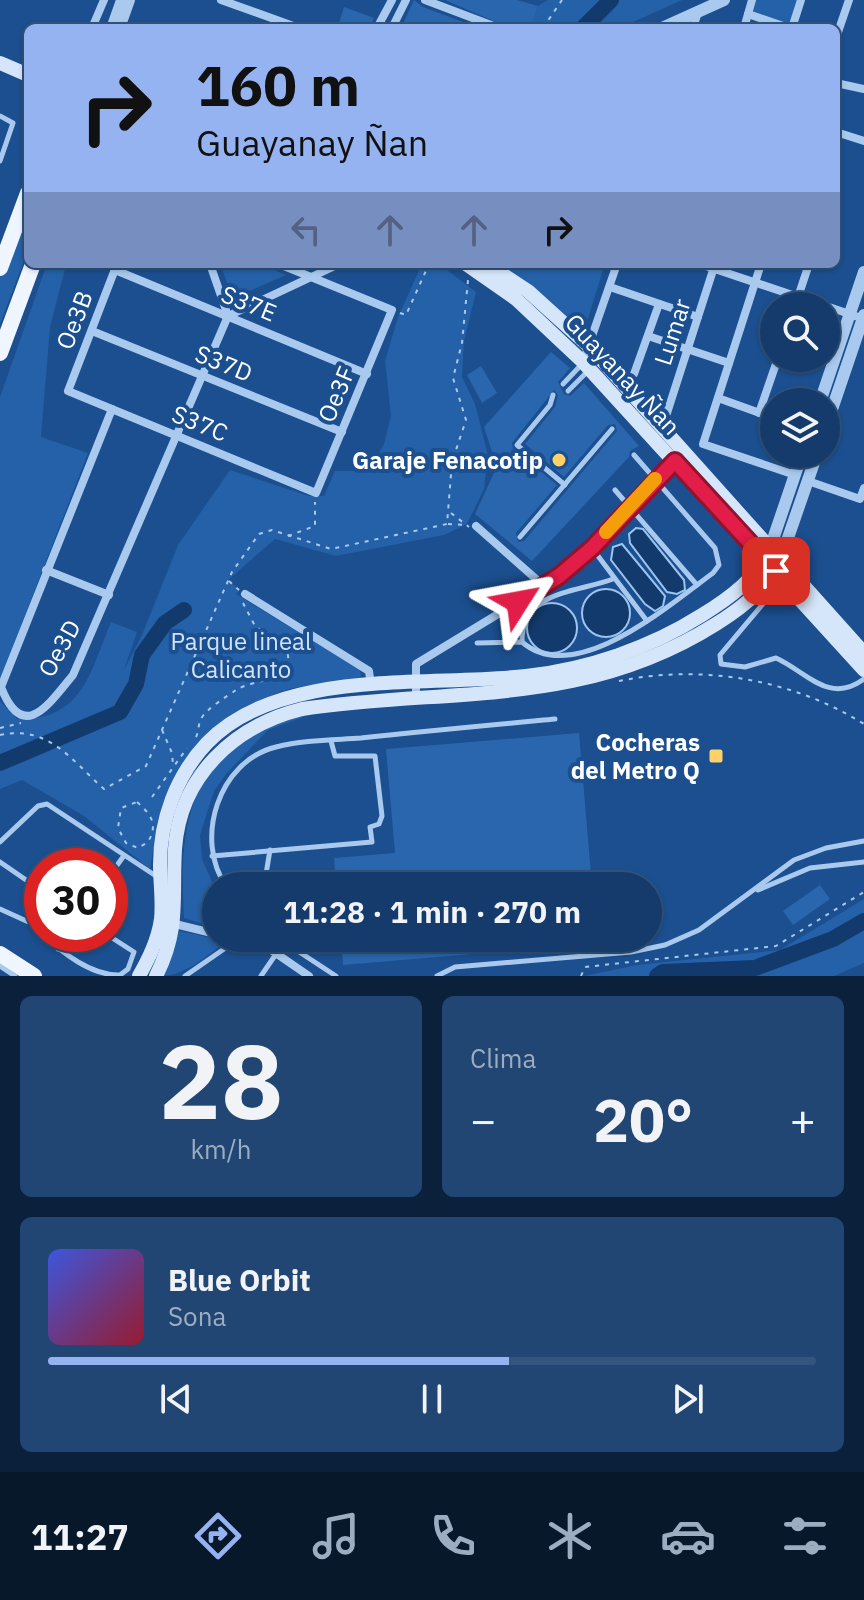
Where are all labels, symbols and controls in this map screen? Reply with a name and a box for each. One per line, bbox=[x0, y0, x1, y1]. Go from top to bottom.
text: 160 m bbox=[196, 49, 360, 121]
icon: right bbox=[64, 56, 168, 160]
text: Guayanay Ñan bbox=[196, 119, 428, 166]
icon: left bbox=[284, 208, 328, 252]
icon: ahead bbox=[368, 208, 412, 252]
icon: ahead bbox=[452, 208, 496, 252]
icon: right bbox=[536, 208, 580, 252]
street label: S37E bbox=[217, 278, 281, 328]
street label: Oe3B bbox=[48, 286, 100, 354]
map controls bbox=[760, 292, 840, 468]
button: search bbox=[760, 292, 840, 372]
street label: Lumar bbox=[646, 295, 698, 369]
street label: Guayanay Ñan bbox=[558, 306, 688, 442]
street label: S37D bbox=[191, 337, 257, 389]
street label: Oe3F bbox=[310, 361, 362, 427]
button: layers bbox=[760, 388, 840, 468]
street label: S37C bbox=[167, 397, 233, 449]
place label: Garaje Fenacotip bbox=[352, 444, 543, 476]
marker: Garaje Fenacotip bbox=[550, 451, 568, 469]
pin bbox=[742, 537, 810, 605]
icon: arrive bbox=[754, 549, 798, 593]
position arrow bbox=[476, 560, 560, 644]
street label: Oe3D bbox=[30, 614, 88, 682]
park label: Parque lineal Calicanto bbox=[171, 625, 311, 685]
place label: Cocheras del Metro Q bbox=[571, 726, 700, 786]
marker: Cocheras del Metro Q bbox=[707, 747, 725, 765]
speed limit sign: 30 bbox=[24, 848, 128, 952]
text: 11:28 · 1 min · 270 m bbox=[283, 892, 581, 931]
text: 28 bbox=[159, 1012, 283, 1148]
text: Clima bbox=[470, 1041, 536, 1075]
text: 20° bbox=[593, 1080, 693, 1159]
text: − bbox=[470, 1091, 496, 1148]
text: + bbox=[790, 1091, 816, 1148]
text: km/h bbox=[190, 1132, 252, 1166]
text: Blue Orbit bbox=[168, 1260, 311, 1299]
text: Sona bbox=[168, 1299, 226, 1333]
icon: previous bbox=[154, 1377, 198, 1421]
icon: pause bbox=[410, 1377, 454, 1421]
icon: next bbox=[666, 1377, 710, 1421]
icon: directions bbox=[190, 1508, 246, 1564]
icon: music bbox=[308, 1508, 364, 1564]
icon: phone bbox=[425, 1508, 481, 1564]
icon: climate bbox=[542, 1508, 598, 1564]
icon: car bbox=[660, 1508, 716, 1564]
icon: filters bbox=[777, 1508, 833, 1564]
text: 11:27 bbox=[31, 1513, 129, 1560]

